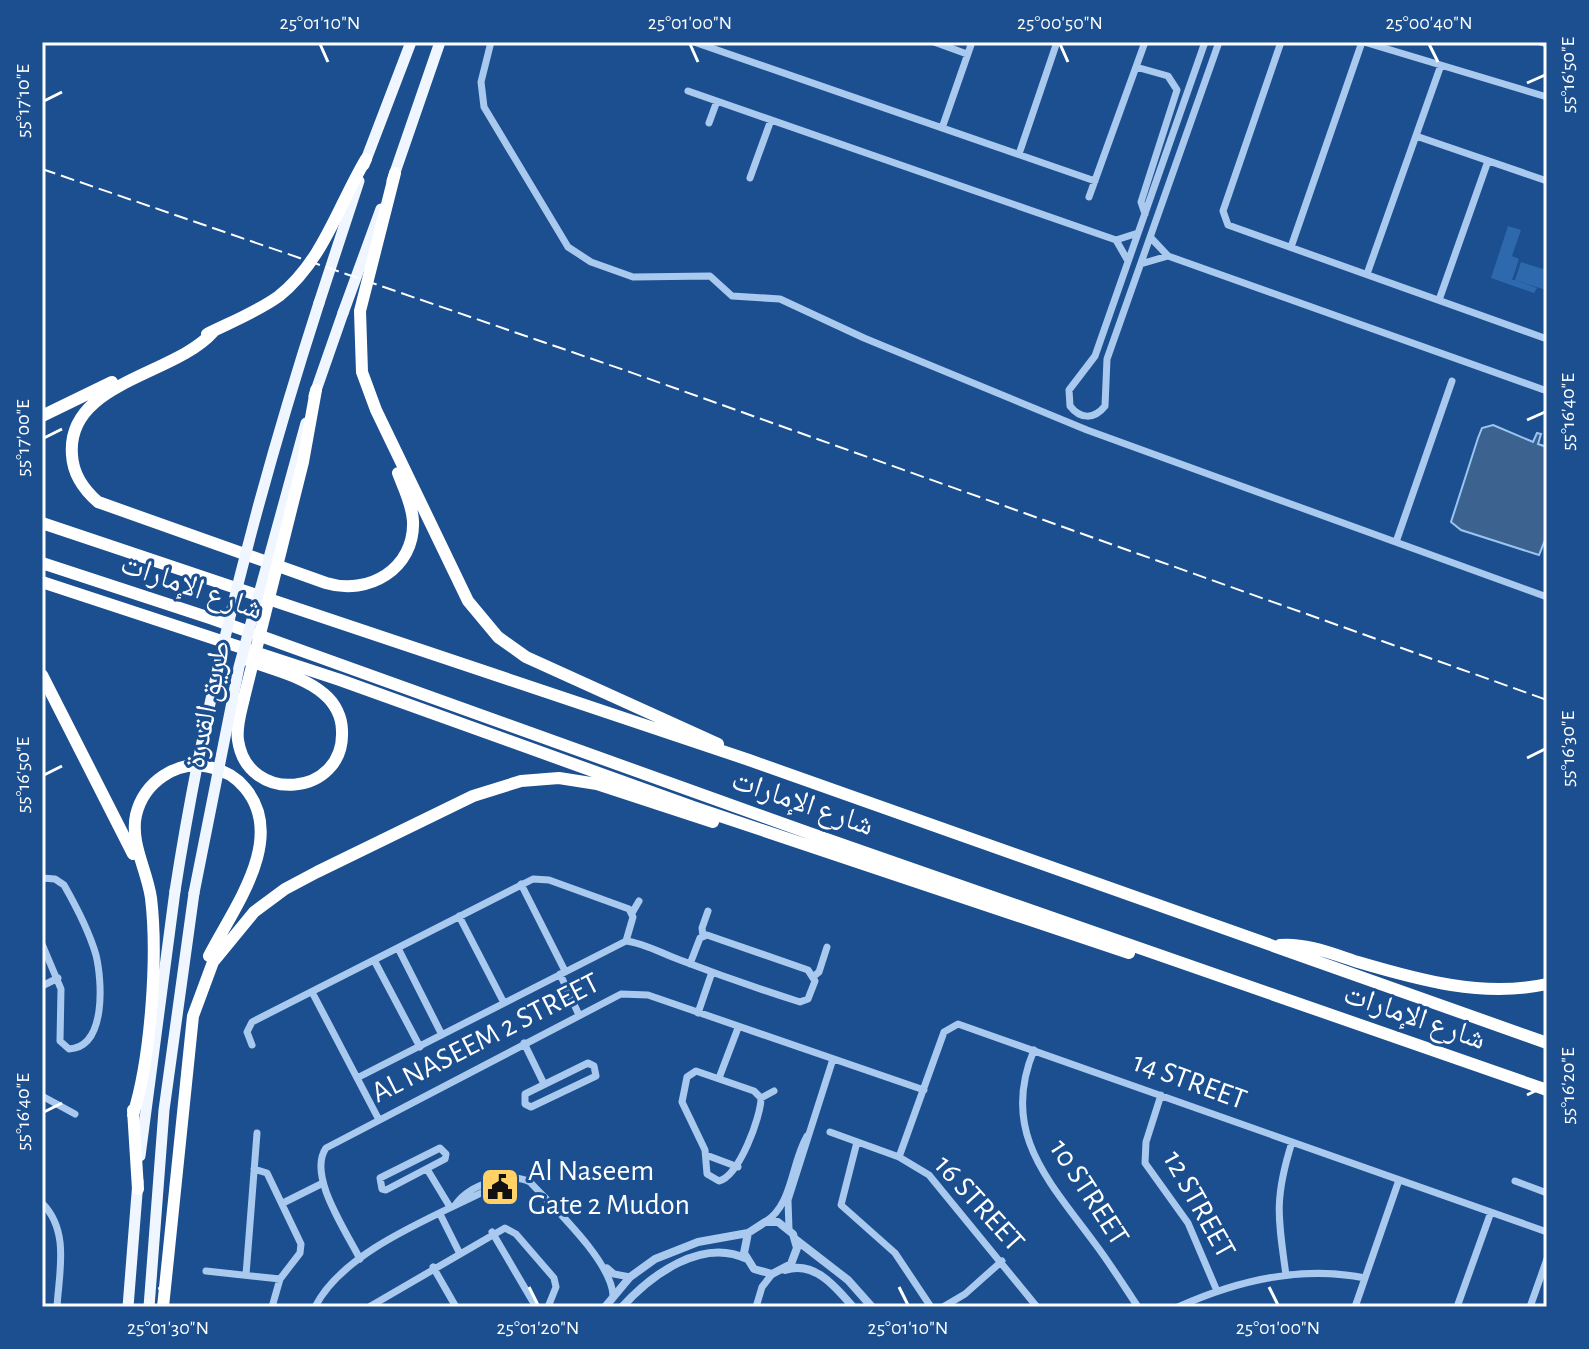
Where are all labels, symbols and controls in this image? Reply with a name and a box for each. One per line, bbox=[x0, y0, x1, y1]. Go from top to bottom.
text: 25°01'10"N bbox=[280, 13, 360, 33]
text: 25°01'00"N bbox=[648, 13, 732, 33]
text: 25°00'50"N bbox=[1017, 13, 1103, 33]
text: 25°00'40"N bbox=[1385, 13, 1473, 33]
text: 55°16'50"E bbox=[1558, 36, 1578, 113]
text: 55°17'10"E bbox=[13, 64, 33, 138]
text: 55°16'40"E bbox=[1558, 373, 1578, 451]
text: 55°17'00"E bbox=[13, 399, 33, 477]
street label: شارع الإمارات bbox=[116, 549, 266, 628]
street label: طريق القدرة bbox=[180, 638, 238, 771]
text: 55°16'30"E bbox=[1558, 711, 1578, 787]
text: 55°16'50"E bbox=[13, 736, 33, 813]
street label: شارع الإمارات bbox=[727, 765, 877, 844]
street label: AL NASEEM 2 STREET bbox=[367, 967, 605, 1108]
street label: شارع الإمارات bbox=[1339, 979, 1489, 1058]
street label: 14 STREET bbox=[1129, 1047, 1251, 1115]
text: 55°16'20"E bbox=[1558, 1047, 1578, 1125]
text: 55°16'40"E bbox=[13, 1073, 33, 1151]
street label: 10 STREET bbox=[1044, 1134, 1135, 1251]
street label: 12 STREET bbox=[1158, 1146, 1241, 1263]
street label: 16 STREET bbox=[929, 1150, 1030, 1258]
place label: Al Naseem Gate 2 Mudon bbox=[528, 1156, 690, 1220]
public building icon: Al Naseem Gate 2 Mudon bbox=[479, 1166, 521, 1208]
text: 25°01'30"N bbox=[127, 1318, 209, 1338]
text: 25°01'20"N bbox=[497, 1318, 580, 1338]
text: 25°01'10"N bbox=[868, 1318, 948, 1338]
text: 25°01'00"N bbox=[1236, 1318, 1320, 1338]

